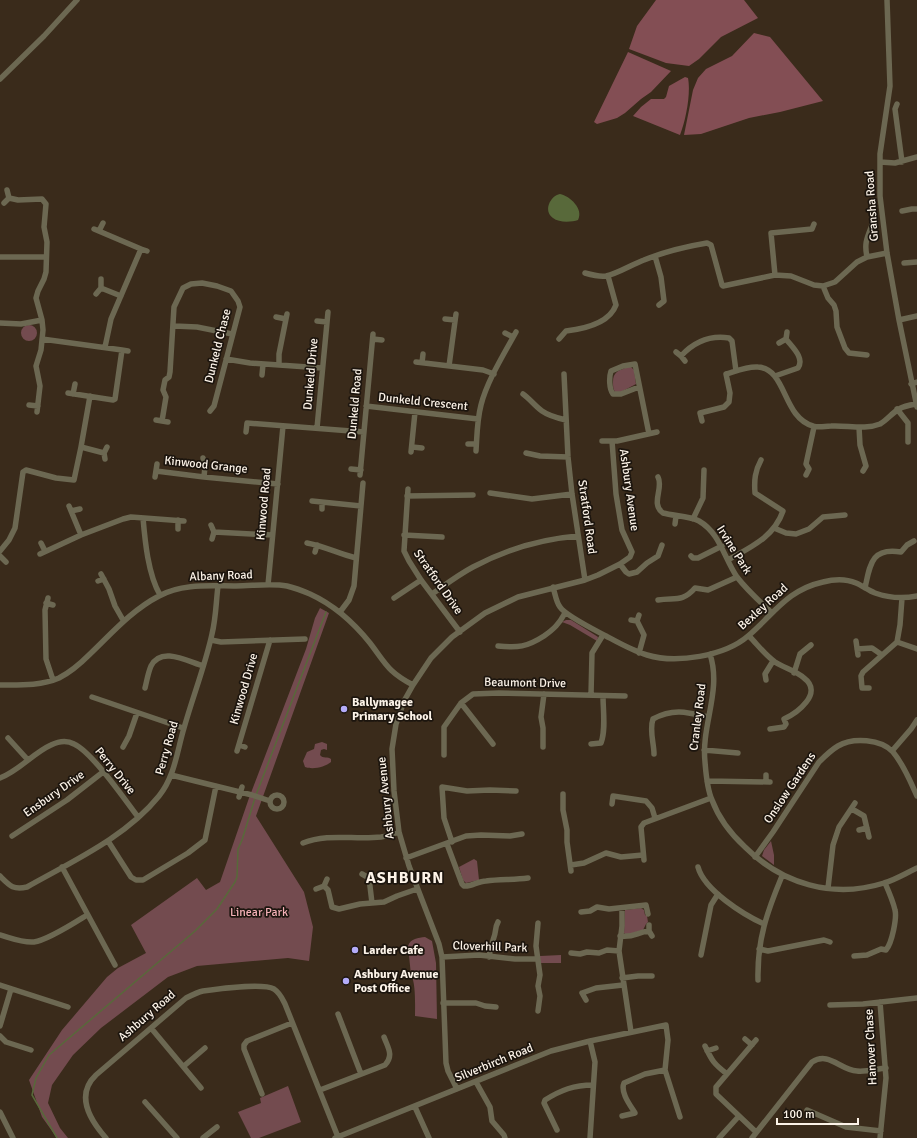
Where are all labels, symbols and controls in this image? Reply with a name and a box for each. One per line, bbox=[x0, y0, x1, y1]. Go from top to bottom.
street label: Gransha Road bbox=[862, 170, 882, 242]
street label: Dunkeld Chase bbox=[201, 307, 235, 385]
street label: Dunkeld Drive bbox=[300, 337, 322, 411]
street label: Dunkeld Road bbox=[344, 368, 366, 440]
street label: Dunkeld Crescent bbox=[377, 390, 469, 414]
street label: Ashbury Avenue bbox=[616, 448, 642, 532]
street label: Kinwood Grange bbox=[164, 453, 248, 477]
street label: Kinwood Road bbox=[253, 467, 275, 541]
street label: Stratford Road bbox=[574, 479, 600, 555]
street label: Irvine Park bbox=[713, 523, 755, 577]
street label: Stratford Drive bbox=[410, 547, 466, 617]
street label: Albany Road bbox=[189, 567, 253, 585]
street label: Bexley Road bbox=[735, 581, 791, 633]
street label: Kinwood Drive bbox=[227, 652, 261, 726]
street label: Beaumont Drive bbox=[484, 675, 566, 691]
street label: Cranley Road bbox=[686, 683, 710, 751]
place label: Ballymagee Primary School bbox=[352, 695, 433, 724]
marker: Ballymagee Primary School bbox=[339, 704, 349, 714]
street label: Perry Road bbox=[152, 719, 182, 777]
street label: Perry Drive bbox=[91, 744, 139, 798]
street label: Onslow Gardens bbox=[761, 749, 819, 827]
street label: Ashbury Avenue bbox=[374, 756, 398, 840]
street label: Ensbury Drive bbox=[20, 767, 88, 821]
district label: ASHBURN bbox=[366, 868, 444, 888]
park label: Linear Park bbox=[230, 905, 288, 920]
street label: Cloverhill Park bbox=[452, 938, 528, 956]
place label: Larder Cafe bbox=[363, 943, 424, 958]
marker: Larder Cafe bbox=[350, 945, 360, 955]
place label: Ashbury Avenue Post Office bbox=[354, 967, 438, 996]
marker: Ashbury Avenue Post Office bbox=[341, 976, 351, 986]
street label: Ashbury Road bbox=[115, 987, 179, 1045]
street label: Hanover Chase bbox=[862, 1008, 880, 1086]
street label: Silverbirch Road bbox=[453, 1040, 535, 1086]
scale bar bbox=[777, 1100, 858, 1126]
text: 100 m bbox=[783, 1107, 815, 1122]

